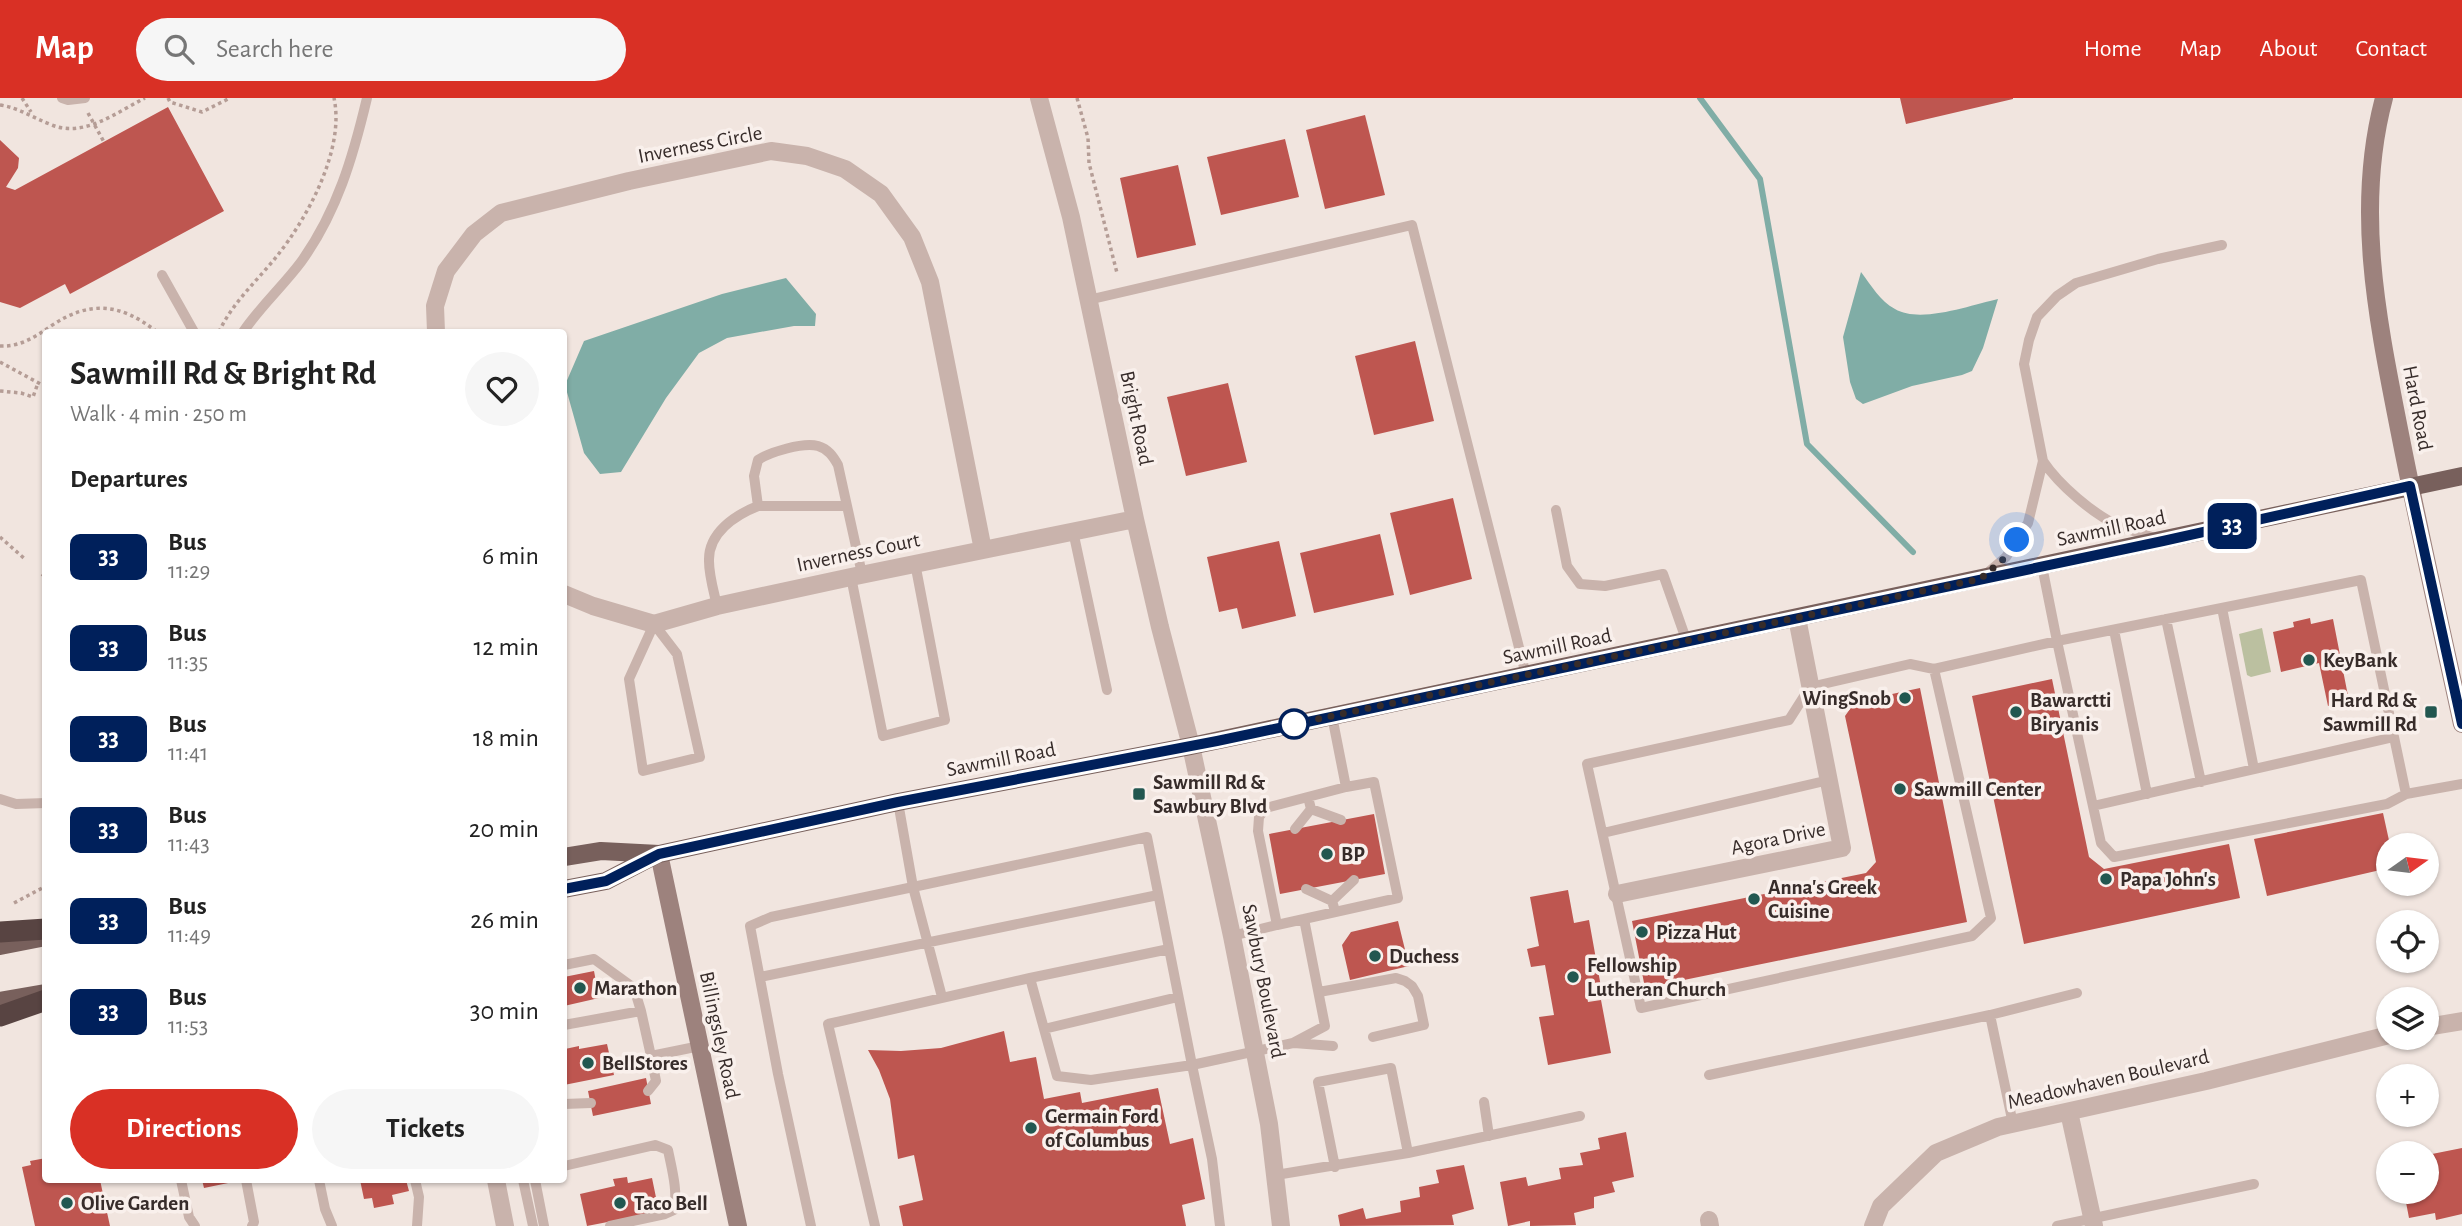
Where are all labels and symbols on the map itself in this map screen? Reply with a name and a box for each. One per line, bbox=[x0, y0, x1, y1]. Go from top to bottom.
street label: Inverness Circle bbox=[636, 122, 764, 167]
street label: Hard Road bbox=[2399, 364, 2436, 453]
street label: Bright Road bbox=[1116, 369, 1157, 467]
line badge: 33 bbox=[2200, 503, 2264, 549]
street label: Sawmill Road bbox=[2055, 507, 2167, 550]
your location bbox=[1999, 522, 2034, 557]
street label: Inverness Court bbox=[795, 529, 922, 576]
street label: Sawmill Road bbox=[1501, 625, 1613, 668]
place label: KeyBank bbox=[2323, 650, 2398, 671]
marker: KeyBank bbox=[2301, 652, 2317, 668]
place label: WingSnob bbox=[1802, 688, 1891, 709]
marker: WingSnob bbox=[1897, 690, 1913, 706]
place label: Bawarctti Biryanis bbox=[2030, 690, 2112, 735]
place label: Hard Rd & Sawmill Rd bbox=[2323, 690, 2417, 735]
marker: Bawarctti Biryanis bbox=[2008, 704, 2024, 720]
marker: Hard Rd & Sawmill Rd bbox=[2423, 704, 2439, 720]
unlabelled marker bbox=[1279, 709, 1309, 739]
street label: Sawmill Road bbox=[945, 739, 1057, 780]
place label: Sawmill Rd & Sawbury Blvd bbox=[1153, 772, 1267, 817]
place label: Sawmill Center bbox=[1914, 779, 2042, 800]
marker: Sawmill Center bbox=[1892, 781, 1908, 797]
marker: Sawmill Rd & Sawbury Blvd bbox=[1131, 786, 1147, 802]
street label: Agora Drive bbox=[1729, 818, 1827, 859]
north arrow bbox=[2376, 833, 2440, 896]
place label: BP bbox=[1341, 844, 1365, 865]
marker: BP bbox=[1319, 846, 1335, 862]
place label: Papa John's bbox=[2120, 869, 2216, 890]
marker: Papa John's bbox=[2098, 871, 2114, 887]
place label: Anna's Greek Cuisine bbox=[1768, 877, 1878, 922]
marker: Anna's Greek Cuisine bbox=[1746, 891, 1762, 907]
street label: Sawbury Boulevard bbox=[1238, 902, 1289, 1060]
place label: Pizza Hut bbox=[1656, 922, 1737, 943]
marker: Pizza Hut bbox=[1634, 924, 1650, 940]
place label: Duchess bbox=[1389, 946, 1459, 967]
marker: Duchess bbox=[1367, 948, 1383, 964]
place label: Fellowship Lutheran Church bbox=[1587, 955, 1726, 1000]
street label: Billingsley Road bbox=[696, 969, 743, 1101]
marker: Fellowship Lutheran Church bbox=[1565, 969, 1581, 985]
place label: Marathon bbox=[594, 978, 677, 999]
marker: Marathon bbox=[572, 980, 588, 996]
street label: Meadowhaven Boulevard bbox=[2005, 1046, 2211, 1113]
place label: BellStores bbox=[602, 1053, 688, 1074]
marker: BellStores bbox=[580, 1055, 596, 1071]
place label: Germain Ford of Columbus bbox=[1045, 1106, 1159, 1151]
marker: Germain Ford of Columbus bbox=[1023, 1120, 1039, 1136]
place label: Olive Garden bbox=[81, 1193, 189, 1214]
place label: Taco Bell bbox=[634, 1193, 708, 1214]
marker: Olive Garden bbox=[59, 1195, 75, 1211]
marker: Taco Bell bbox=[612, 1195, 628, 1211]

